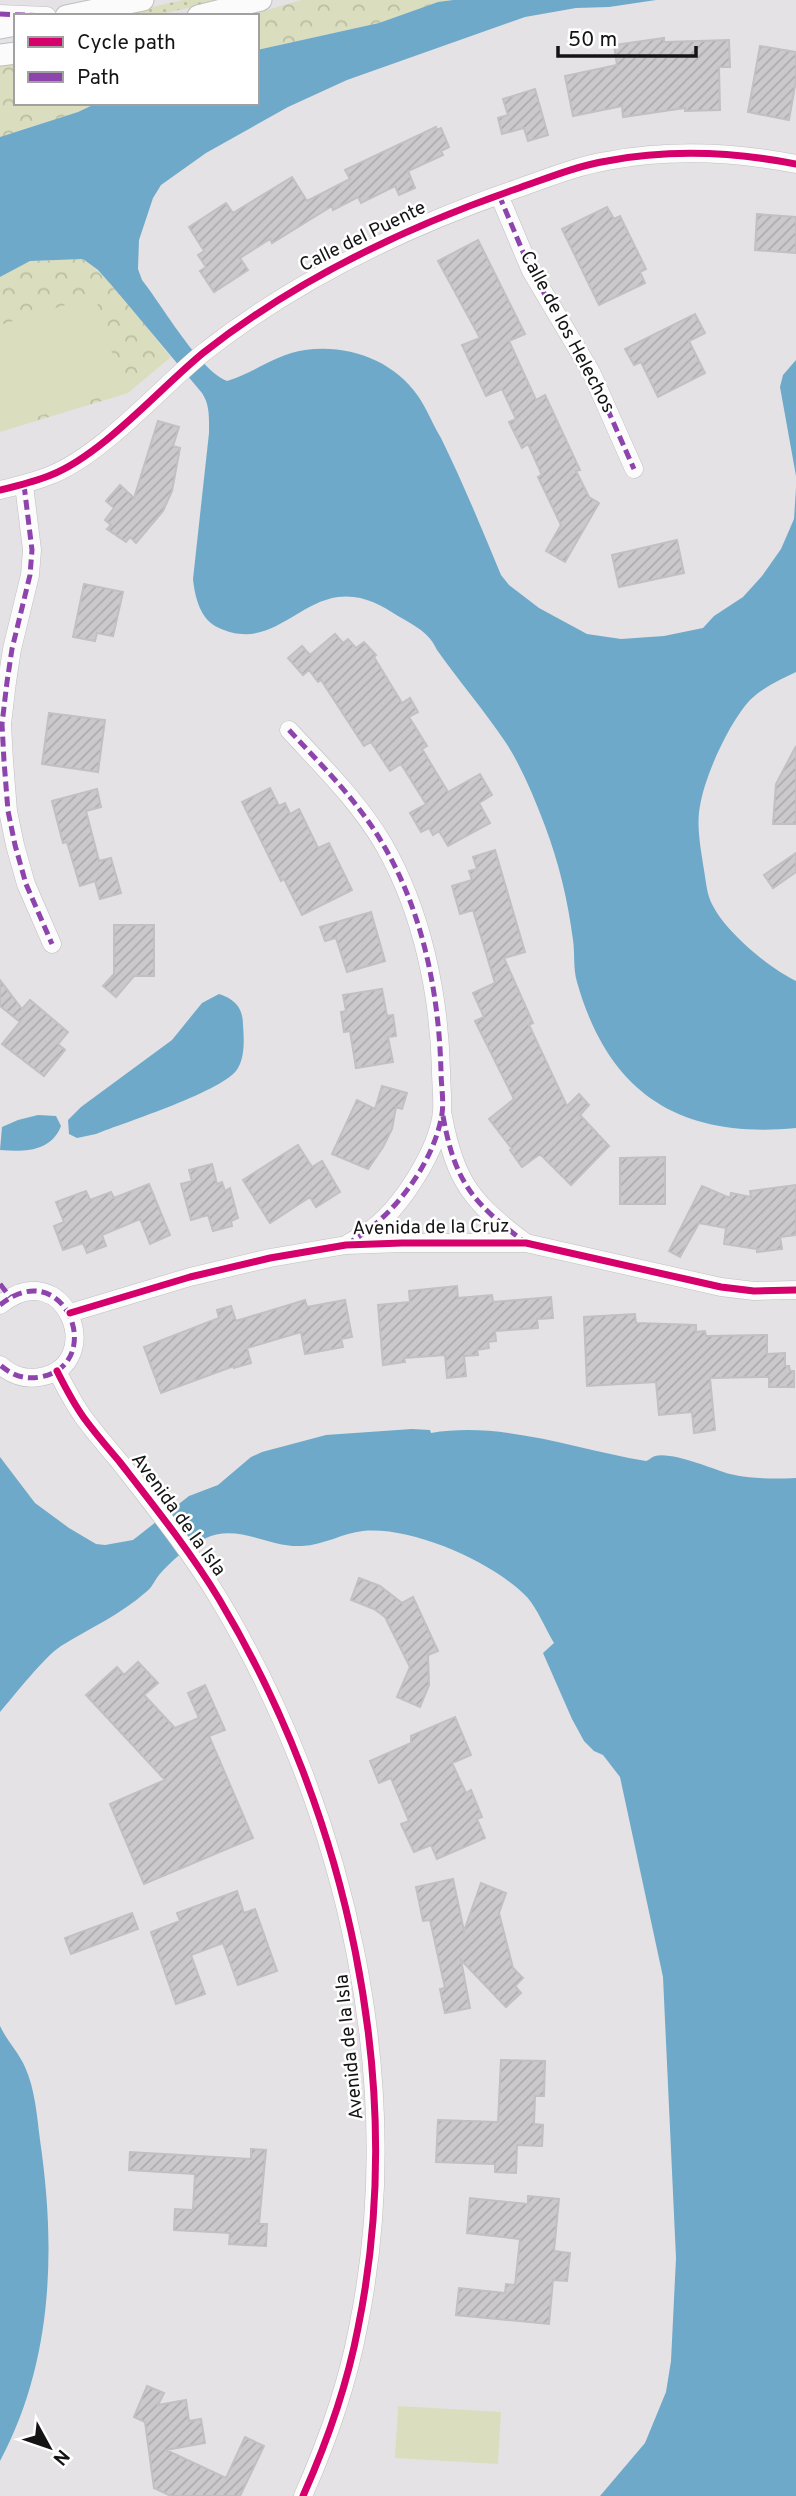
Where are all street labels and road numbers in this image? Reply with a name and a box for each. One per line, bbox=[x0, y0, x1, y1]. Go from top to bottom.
street label: Calle del Puente bbox=[296, 196, 430, 278]
street label: Calle de los Helechos bbox=[514, 247, 620, 417]
street label: Avenida de la Cruz bbox=[352, 1215, 510, 1241]
street label: Avenida de la Isla bbox=[125, 1449, 231, 1581]
street label: Avenida de la Isla bbox=[330, 1973, 370, 2121]

